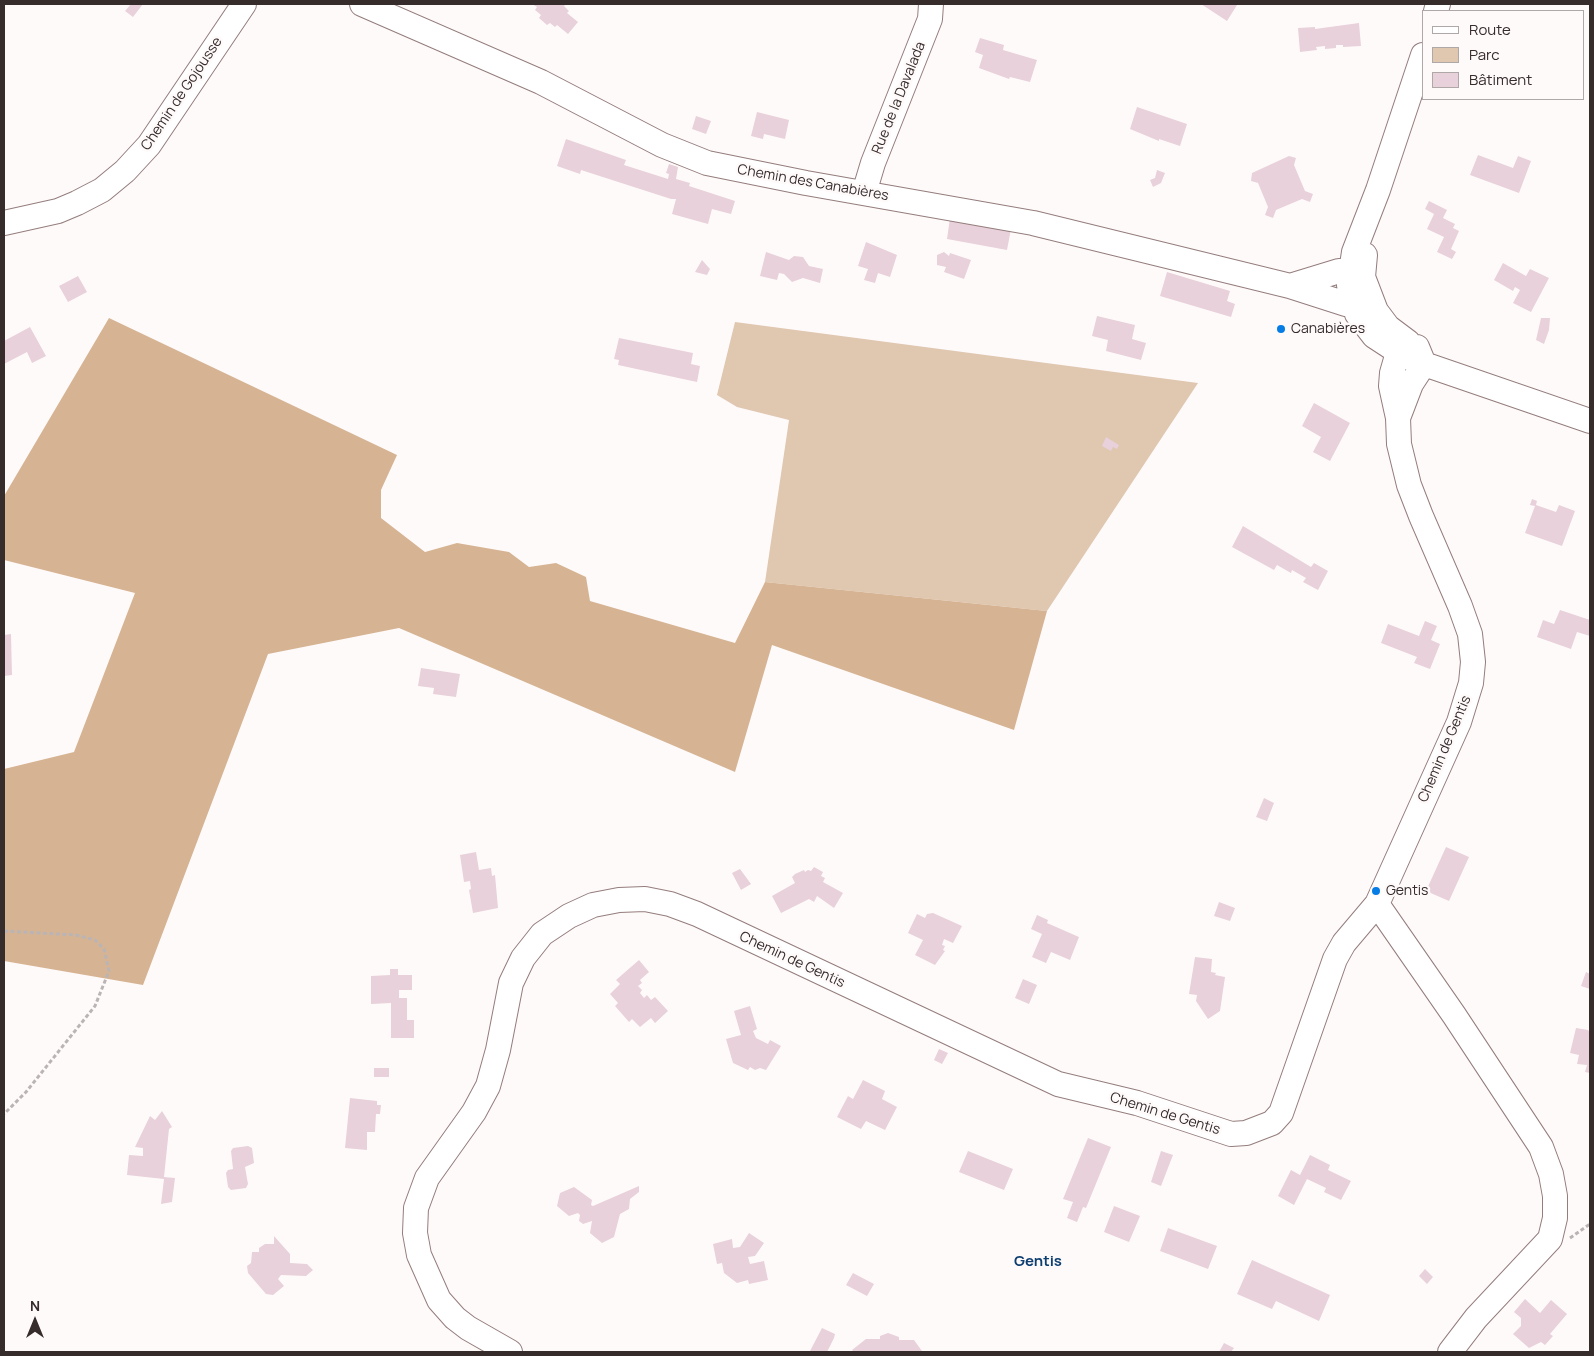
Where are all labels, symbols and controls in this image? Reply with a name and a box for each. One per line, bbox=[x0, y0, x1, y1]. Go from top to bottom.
legend bbox=[1422, 10, 1584, 100]
text: Route bbox=[1469, 19, 1511, 40]
street label: Chemin de Gojousse bbox=[138, 34, 226, 154]
street label: Rue de la Davalada bbox=[869, 39, 929, 157]
text: Parc bbox=[1469, 44, 1500, 65]
text: Bâtiment bbox=[1469, 69, 1532, 90]
street label: Chemin des Canabières bbox=[736, 161, 890, 205]
place label: Canabières bbox=[1291, 321, 1365, 337]
marker: Canabières bbox=[1275, 323, 1287, 335]
street label: Chemin de Gentis bbox=[1415, 693, 1475, 805]
place label: Gentis bbox=[1386, 883, 1428, 899]
marker: Gentis bbox=[1370, 885, 1382, 897]
street label: Chemin de Gentis bbox=[737, 928, 847, 992]
street label: Chemin de Gentis bbox=[1108, 1089, 1222, 1139]
district label: Gentis bbox=[1014, 1253, 1062, 1271]
north arrow bbox=[10, 1296, 60, 1346]
text: N bbox=[30, 1296, 40, 1315]

